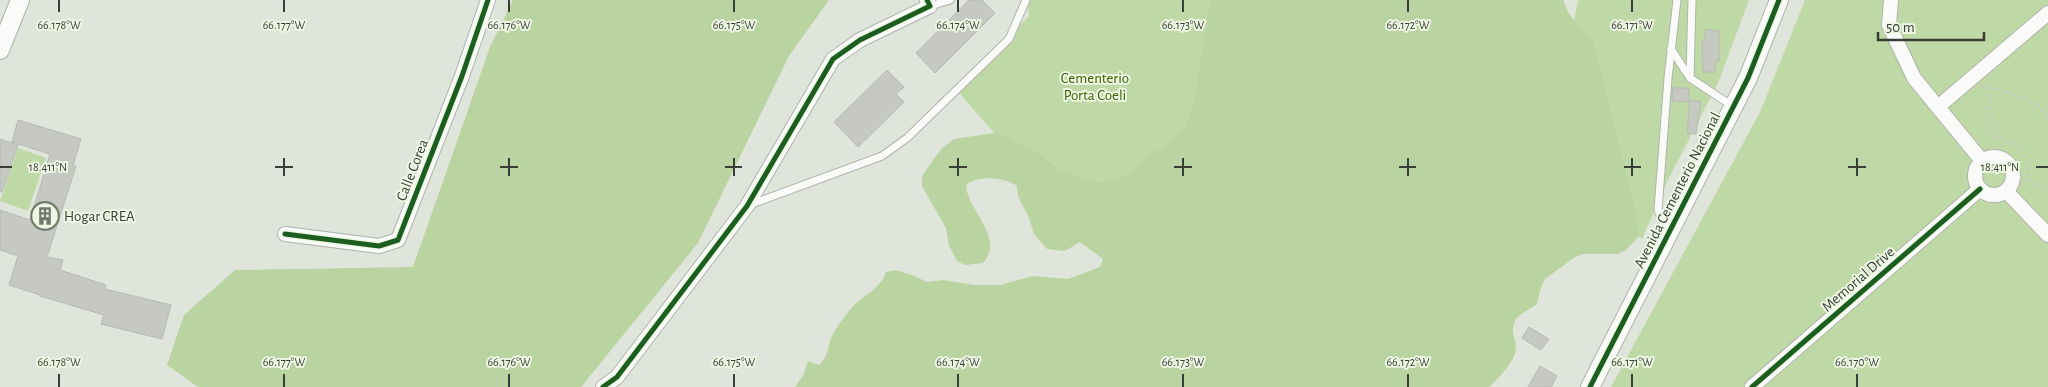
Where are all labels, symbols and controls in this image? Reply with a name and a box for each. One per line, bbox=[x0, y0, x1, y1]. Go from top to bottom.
scale bar bbox=[1878, 10, 1984, 42]
text: 66.178°W bbox=[37, 19, 81, 31]
text: 66.177°W bbox=[263, 19, 306, 31]
text: 66.176°W bbox=[487, 19, 531, 31]
text: 66.175°W bbox=[713, 19, 756, 31]
text: 66.174°W bbox=[936, 19, 980, 31]
text: 66.173°W bbox=[1162, 19, 1205, 31]
text: 66.172°W bbox=[1386, 19, 1430, 31]
text: 66.171°W bbox=[1611, 19, 1653, 31]
text: 50 m bbox=[1886, 20, 1915, 35]
park label: Cementerio Porta Coeli bbox=[1061, 71, 1129, 103]
street label: Avenida Cementerio Nacional bbox=[1632, 110, 1723, 271]
street label: Calle Corea bbox=[394, 137, 431, 203]
text: 18.411°N bbox=[29, 161, 67, 173]
text: 18.411°N bbox=[1981, 161, 2019, 173]
building icon: Hogar CREA bbox=[30, 201, 60, 231]
place label: Hogar CREA bbox=[64, 209, 135, 224]
street label: Memorial Drive bbox=[1819, 244, 1897, 315]
text: 66.178°W bbox=[37, 356, 81, 368]
text: 66.177°W bbox=[263, 356, 306, 368]
text: 66.176°W bbox=[487, 356, 531, 368]
text: 66.175°W bbox=[713, 356, 756, 368]
text: 66.174°W bbox=[936, 356, 980, 368]
text: 66.173°W bbox=[1162, 356, 1205, 368]
text: 66.172°W bbox=[1386, 356, 1430, 368]
text: 66.171°W bbox=[1611, 356, 1653, 368]
text: 66.170°W bbox=[1835, 356, 1879, 368]

